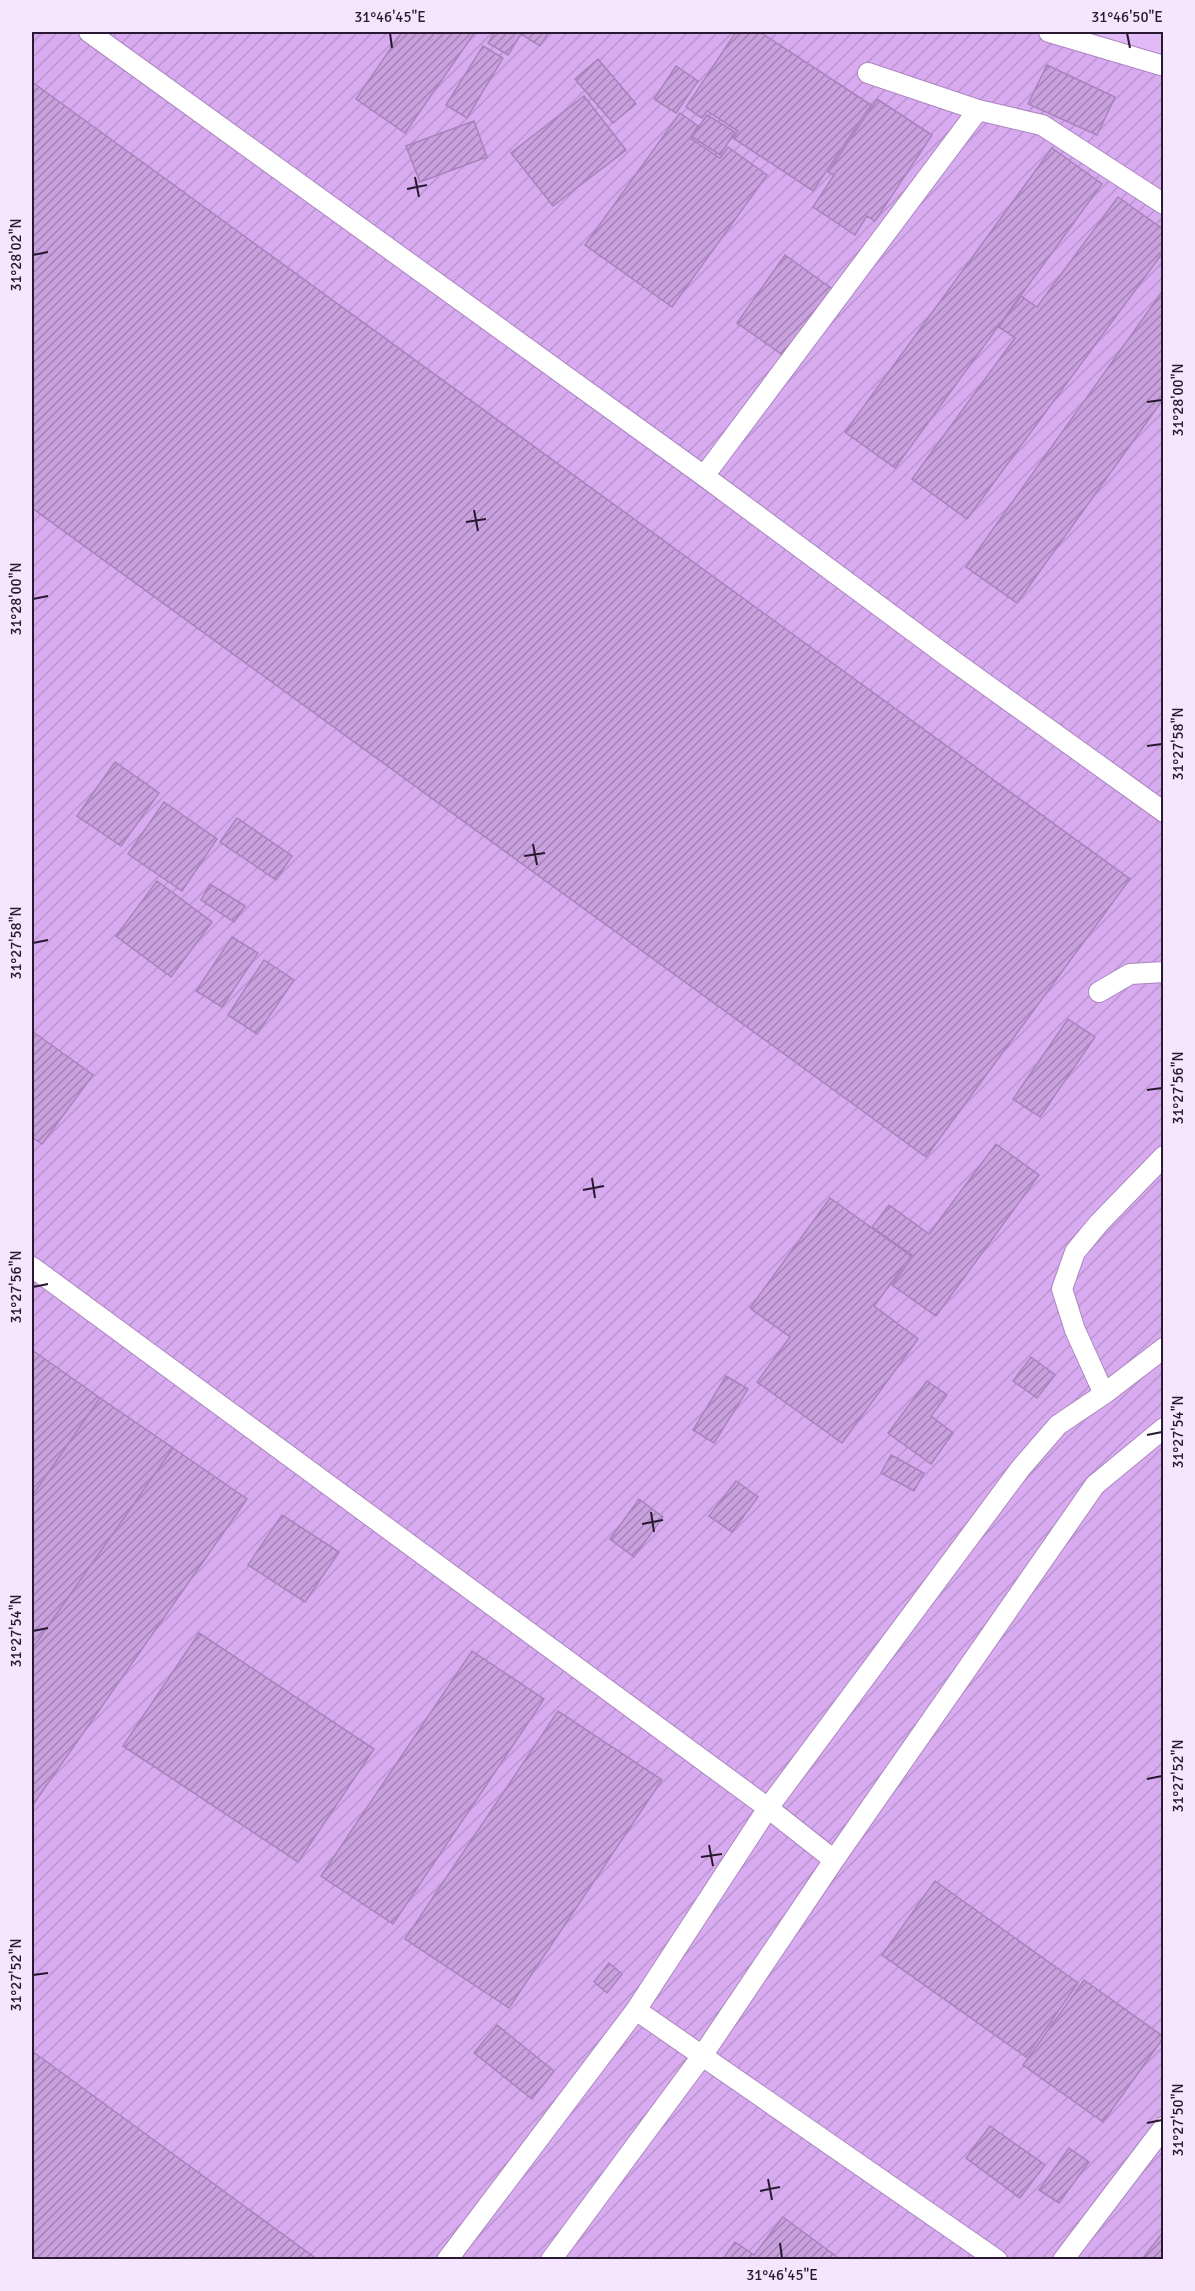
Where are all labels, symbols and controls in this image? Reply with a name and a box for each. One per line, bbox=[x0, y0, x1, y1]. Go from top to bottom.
text: 31°46'45"E bbox=[354, 8, 426, 26]
text: 31°46'50"E bbox=[1091, 8, 1163, 26]
text: 31°28'02"N bbox=[7, 218, 25, 292]
text: 31°28'00"N bbox=[1169, 363, 1187, 437]
text: 31°28'00"N bbox=[7, 562, 25, 636]
text: 31°27'58"N bbox=[1169, 707, 1187, 781]
text: 31°27'58"N bbox=[7, 906, 25, 980]
text: 31°27'56"N bbox=[1169, 1051, 1187, 1125]
text: 31°27'56"N bbox=[7, 1250, 25, 1324]
text: 31°27'54"N bbox=[1169, 1395, 1187, 1469]
text: 31°27'54"N bbox=[7, 1594, 25, 1668]
text: 31°27'52"N bbox=[1169, 1739, 1187, 1813]
text: 31°27'52"N bbox=[7, 1938, 25, 2012]
text: 31°27'50"N bbox=[1169, 2083, 1187, 2157]
text: 31°46'45"E bbox=[746, 2266, 818, 2284]

